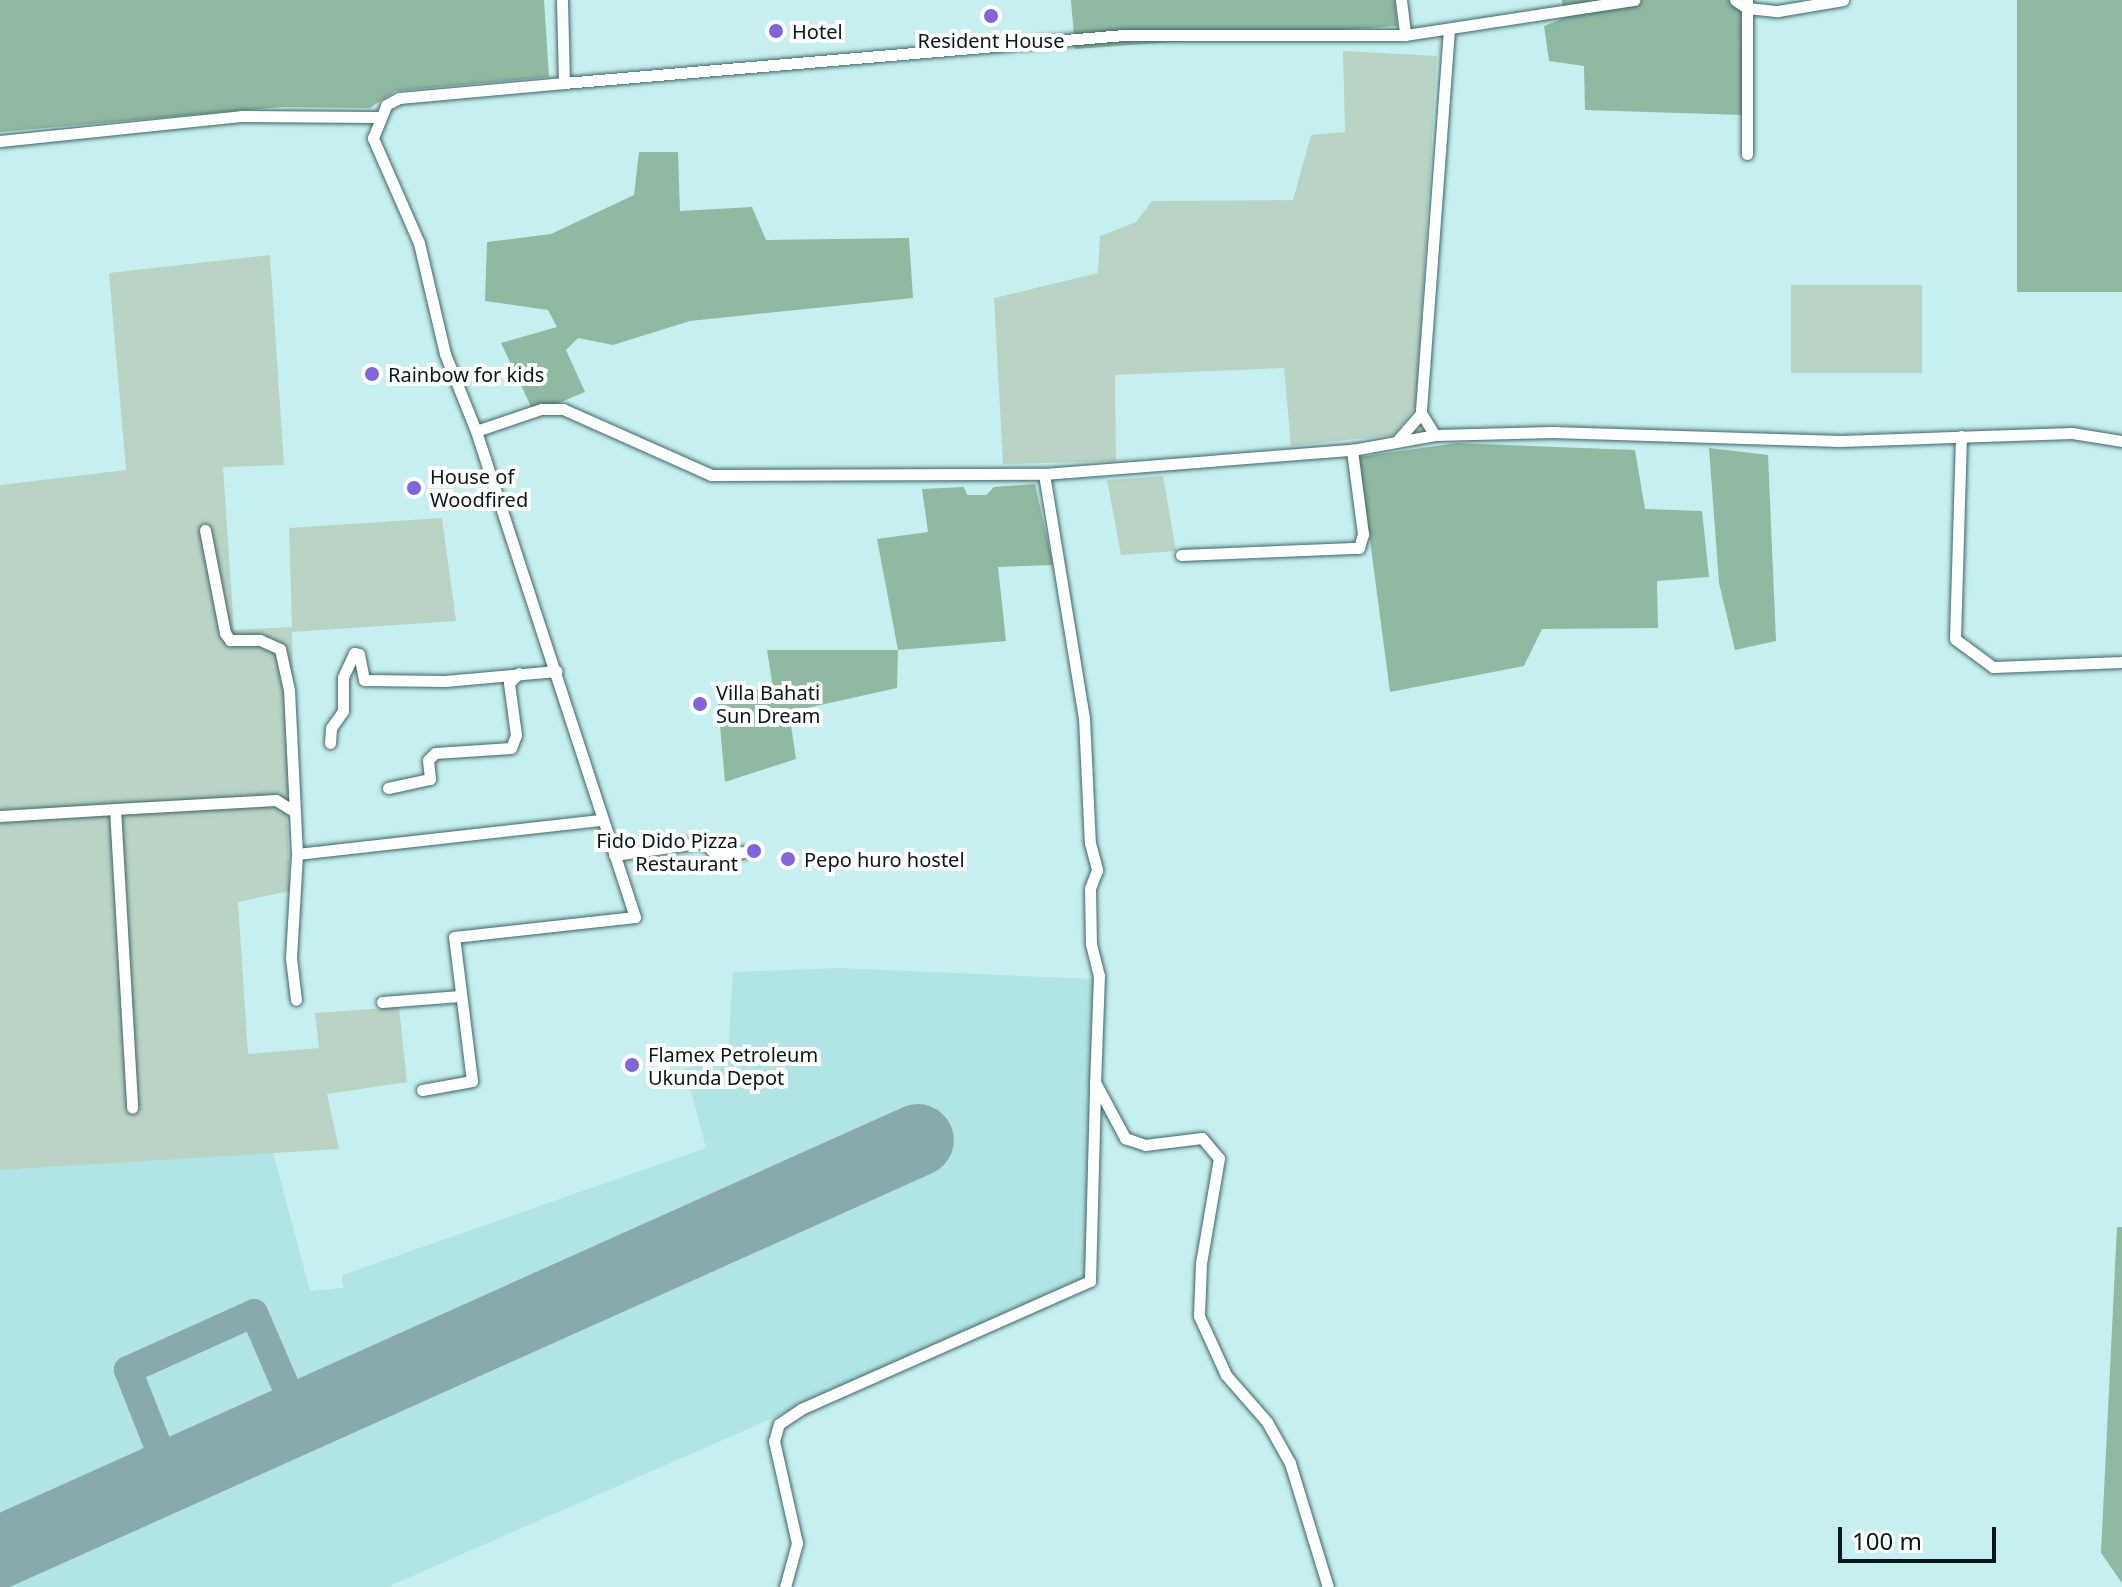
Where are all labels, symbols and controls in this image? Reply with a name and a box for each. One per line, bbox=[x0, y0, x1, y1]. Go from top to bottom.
marker: Resident House bbox=[982, 7, 1000, 25]
place label: Hotel bbox=[792, 19, 843, 43]
marker: Hotel bbox=[767, 22, 785, 40]
place label: Resident House bbox=[918, 28, 1064, 52]
place label: Rainbow for kids bbox=[388, 362, 544, 386]
marker: Rainbow for kids bbox=[363, 365, 381, 383]
place label: House of Woodfired bbox=[430, 464, 528, 511]
marker: House of Woodfired bbox=[405, 479, 423, 497]
place label: Villa Bahati Sun Dream bbox=[716, 680, 821, 727]
marker: Villa Bahati Sun Dream bbox=[691, 695, 709, 713]
place label: Fido Dido Pizza Restaurant bbox=[596, 828, 738, 875]
marker: Fido Dido Pizza Restaurant bbox=[745, 842, 763, 860]
place label: Pepo huro hostel bbox=[804, 847, 965, 871]
marker: Pepo huro hostel bbox=[779, 850, 797, 868]
place label: Flamex Petroleum Ukunda Depot bbox=[648, 1042, 818, 1089]
marker: Flamex Petroleum Ukunda Depot bbox=[623, 1056, 641, 1074]
scale bar bbox=[1842, 1511, 2000, 1561]
text: 100 m bbox=[1852, 1524, 1922, 1557]

